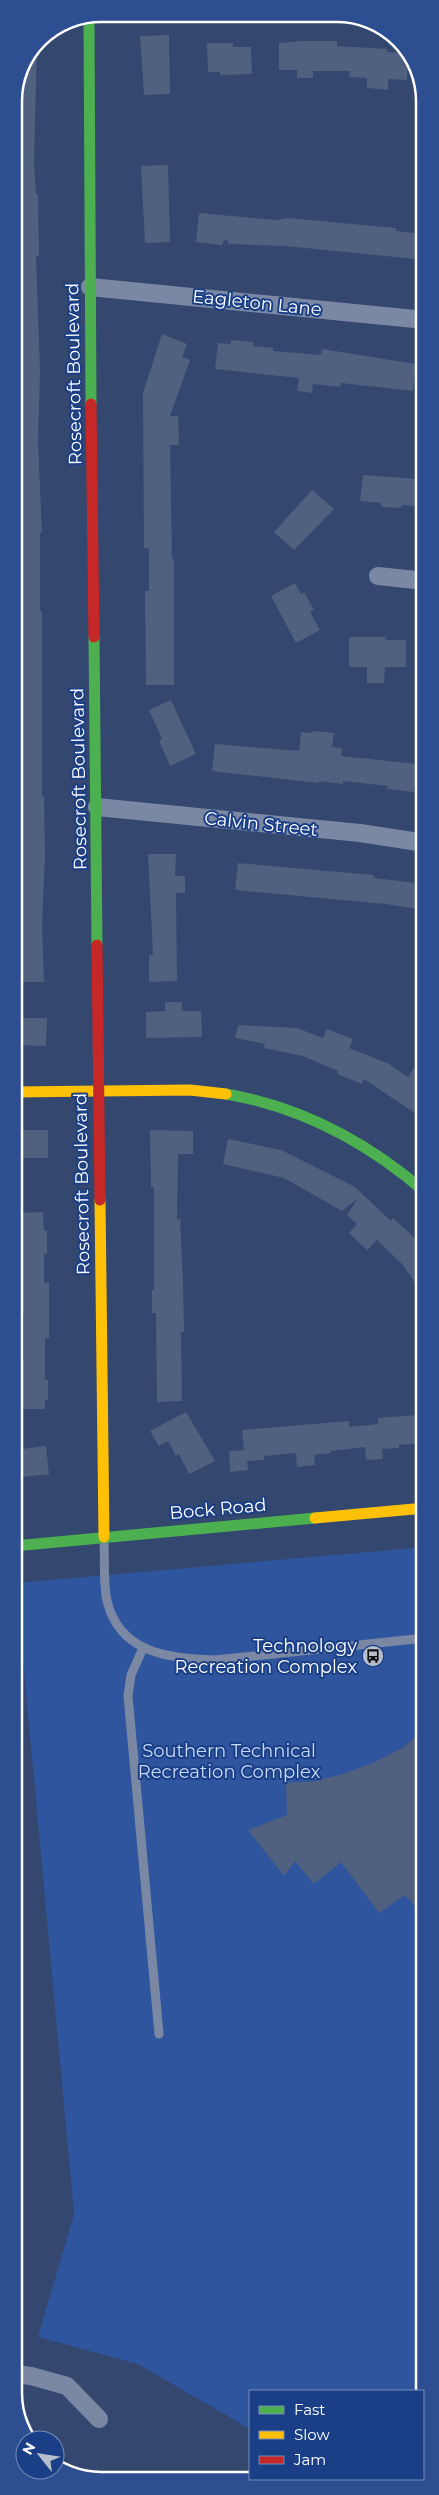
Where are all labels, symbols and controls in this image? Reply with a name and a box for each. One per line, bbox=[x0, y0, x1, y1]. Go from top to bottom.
street label: Rosecroft Boulevard bbox=[61, 283, 87, 465]
street label: Eagleton Lane bbox=[191, 285, 323, 321]
street label: Rosecroft Boulevard bbox=[66, 688, 92, 870]
street label: Calvin Street bbox=[203, 807, 319, 841]
street label: Rosecroft Boulevard bbox=[69, 1093, 95, 1275]
street label: Bock Road bbox=[169, 1494, 267, 1524]
place label: Technology Recreation Complex bbox=[174, 1635, 357, 1678]
bus stop icon: Technology Recreation Complex bbox=[361, 1644, 385, 1668]
park label: Southern Technical Recreation Complex bbox=[138, 1740, 321, 1783]
legend bbox=[249, 2390, 424, 2480]
text: Fast bbox=[294, 2400, 325, 2419]
text: Slow bbox=[294, 2425, 330, 2444]
north arrow bbox=[15, 2430, 65, 2480]
text: N bbox=[18, 2439, 39, 2458]
text: Jam bbox=[293, 2450, 326, 2469]

